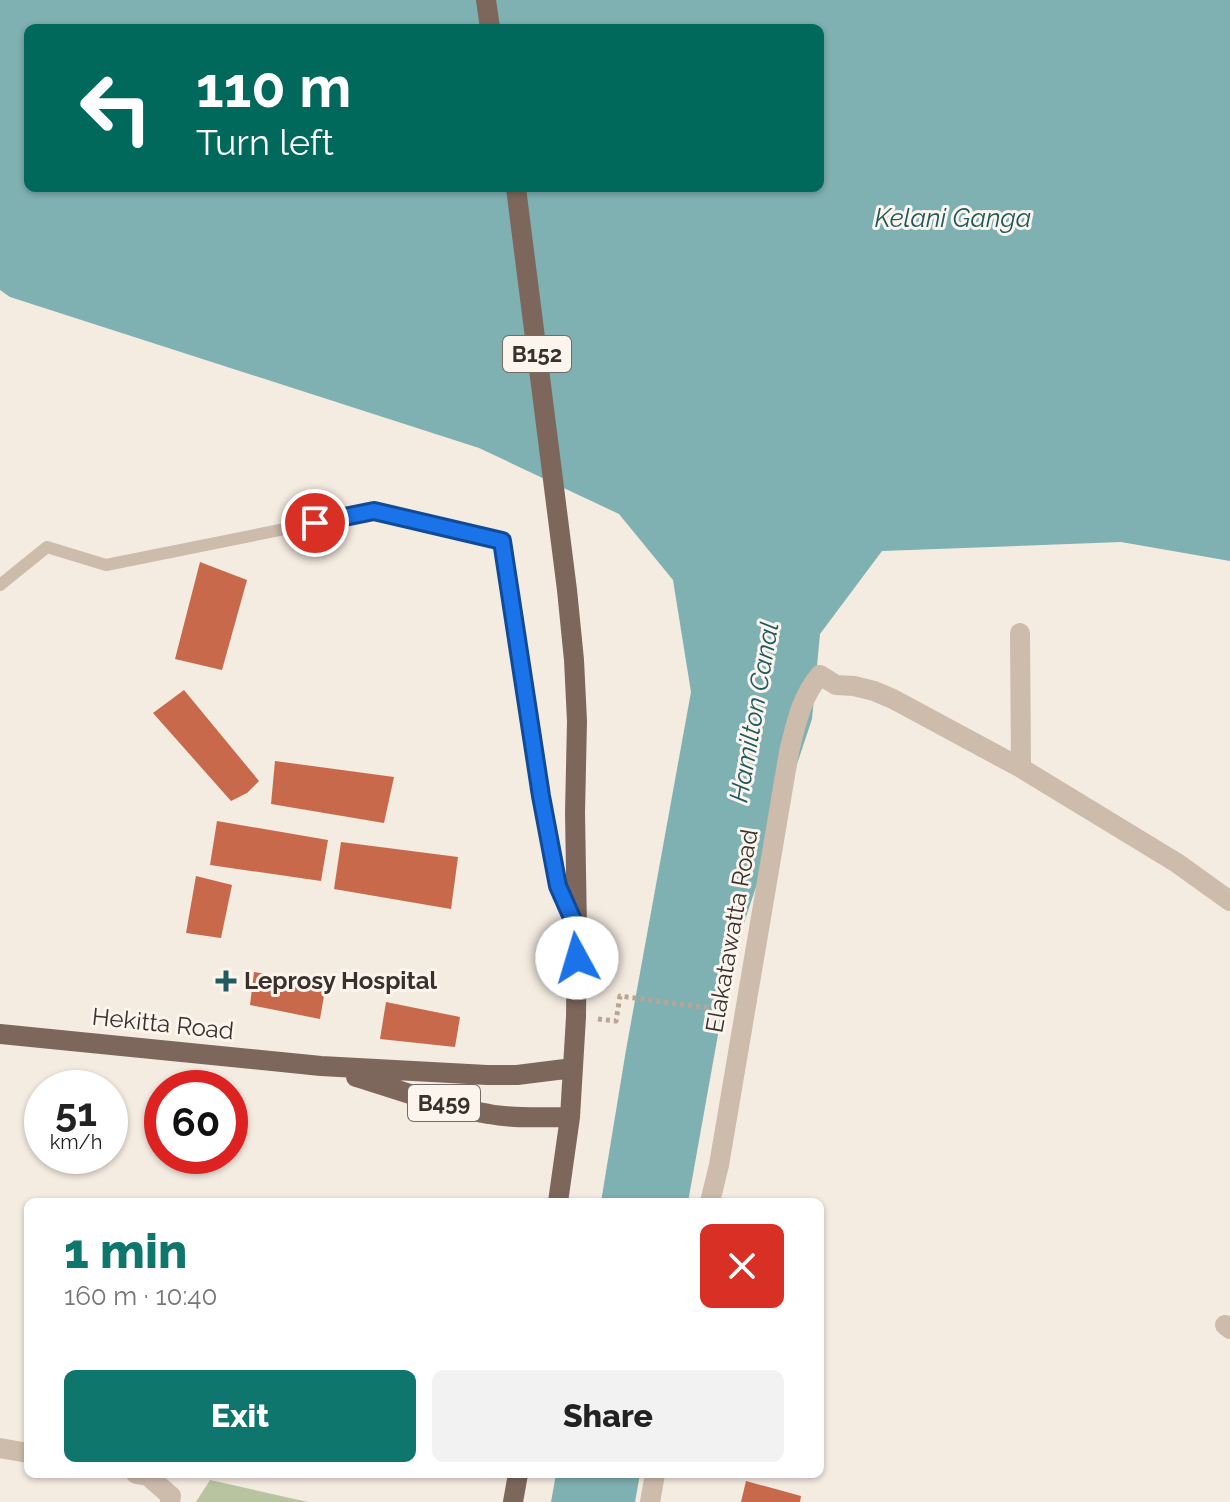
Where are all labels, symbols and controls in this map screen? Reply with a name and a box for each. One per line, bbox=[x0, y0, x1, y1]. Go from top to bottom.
text: 110 m bbox=[196, 54, 351, 120]
icon: left bbox=[64, 56, 168, 160]
text: Turn left bbox=[196, 121, 334, 163]
water label: Kelani Ganga bbox=[875, 203, 1031, 233]
road number: B152 bbox=[503, 336, 571, 372]
pin bbox=[281, 489, 349, 557]
icon: arrive bbox=[293, 501, 337, 545]
water label: Hamilton Canal bbox=[723, 619, 785, 804]
street label: Elakatawatta Road bbox=[699, 827, 764, 1035]
position arrow bbox=[535, 916, 619, 1000]
place label: Leprosy Hospital bbox=[244, 966, 437, 995]
marker: Leprosy Hospital bbox=[215, 970, 237, 992]
street label: Hekitta Road bbox=[91, 1002, 235, 1045]
speed limit sign: 60 bbox=[144, 1070, 248, 1174]
road number: B459 bbox=[408, 1085, 480, 1121]
text: 51 bbox=[55, 1088, 97, 1135]
text: km/h bbox=[50, 1130, 102, 1154]
text: 1 min bbox=[64, 1223, 187, 1279]
button: close bbox=[700, 1224, 784, 1308]
text: 160 m · 10:40 bbox=[64, 1281, 217, 1311]
button: Exit bbox=[64, 1370, 416, 1462]
button: Share bbox=[432, 1370, 784, 1462]

